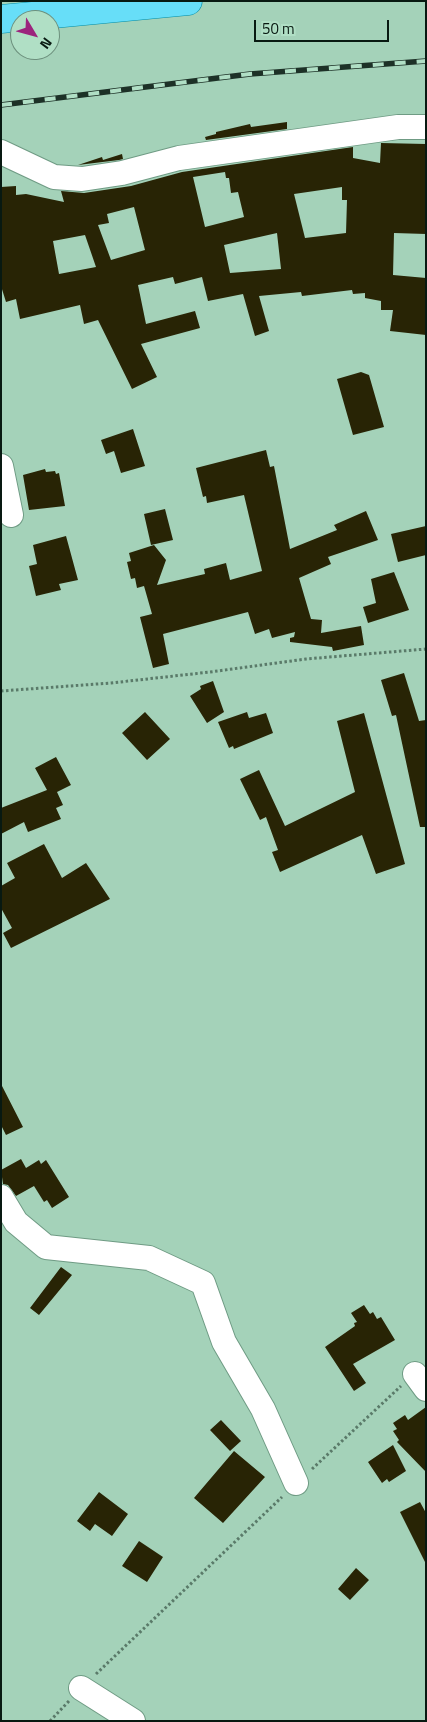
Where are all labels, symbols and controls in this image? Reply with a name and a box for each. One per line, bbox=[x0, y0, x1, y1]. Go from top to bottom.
north arrow bbox=[10, 10, 60, 60]
scale bar bbox=[257, 10, 392, 42]
text: 50 m bbox=[262, 17, 295, 40]
text: N bbox=[35, 34, 58, 54]

